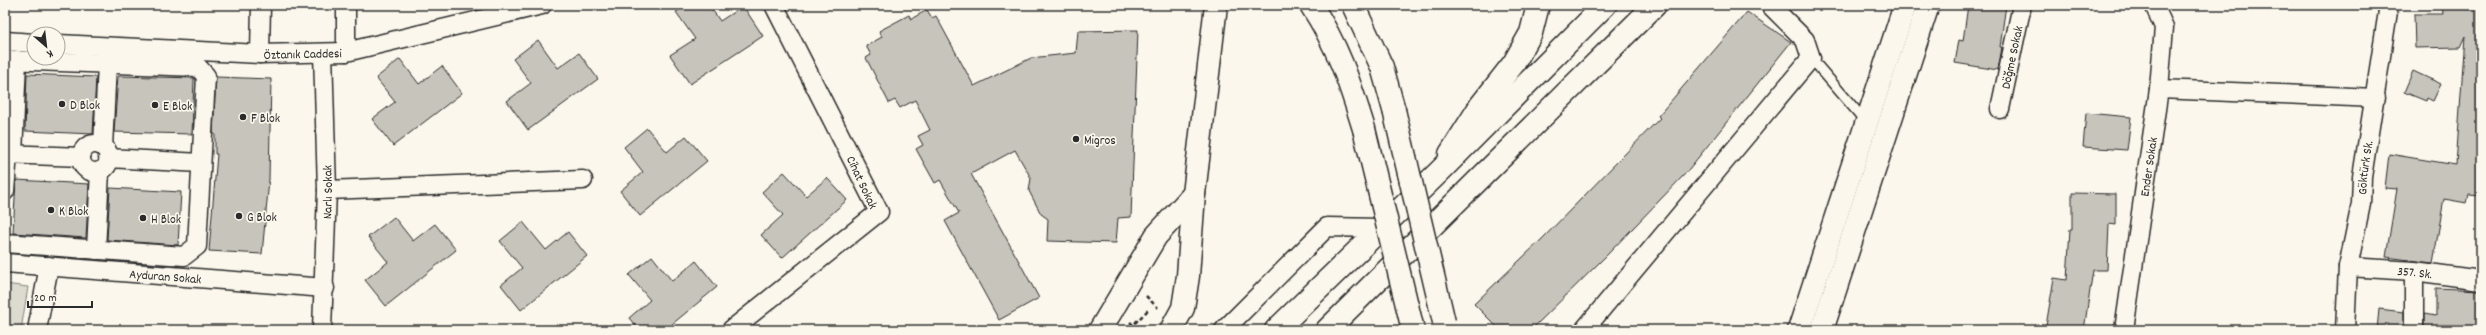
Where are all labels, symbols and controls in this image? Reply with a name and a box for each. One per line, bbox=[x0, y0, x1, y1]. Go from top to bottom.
street label: Döğme Sokak bbox=[1997, 24, 2029, 91]
north arrow bbox=[26, 26, 66, 66]
text: K bbox=[44, 45, 56, 61]
street label: Öztanık Caddesi bbox=[264, 45, 343, 66]
place label: D Blok bbox=[70, 97, 100, 116]
place label: E Blok bbox=[163, 98, 192, 117]
marker: D Blok bbox=[57, 99, 67, 109]
marker: E Blok bbox=[150, 100, 160, 110]
place label: F Blok bbox=[251, 110, 280, 129]
marker: F Blok bbox=[238, 112, 248, 122]
place label: Migros bbox=[1084, 132, 1116, 151]
marker: Migros bbox=[1071, 134, 1081, 144]
street label: Ender Sokak bbox=[2136, 136, 2164, 198]
street label: Göktürk Sk. bbox=[2354, 140, 2380, 195]
street label: Cihat Sokak bbox=[840, 153, 881, 213]
street label: Narlı Sokak bbox=[319, 165, 339, 220]
place label: K Blok bbox=[59, 203, 88, 222]
marker: K Blok bbox=[46, 205, 56, 215]
place label: G Blok bbox=[247, 209, 277, 228]
place label: H Blok bbox=[151, 211, 181, 230]
marker: G Blok bbox=[234, 211, 244, 221]
marker: H Blok bbox=[138, 213, 148, 223]
street label: 357. Sk. bbox=[2397, 263, 2433, 285]
street label: Ayduran Sokak bbox=[129, 266, 202, 290]
scale bar bbox=[28, 283, 92, 309]
text: 20 m bbox=[34, 290, 57, 307]

